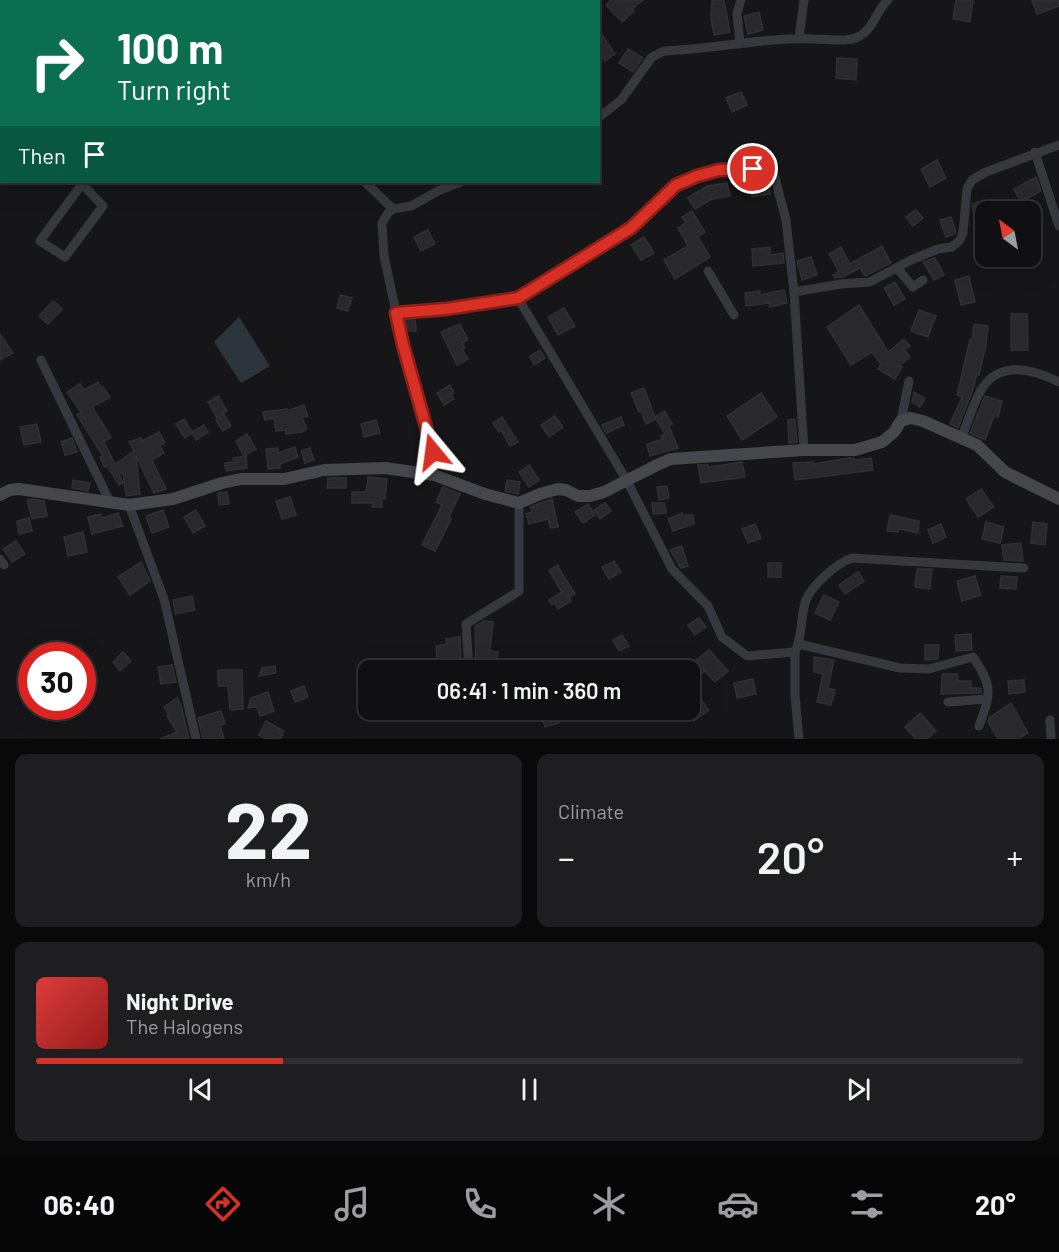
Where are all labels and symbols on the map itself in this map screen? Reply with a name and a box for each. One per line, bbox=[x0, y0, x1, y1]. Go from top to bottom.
pin bbox=[727, 143, 778, 194]
north arrow bbox=[975, 201, 1041, 267]
position arrow bbox=[401, 420, 465, 484]
speed limit sign: 30 bbox=[18, 642, 96, 720]

